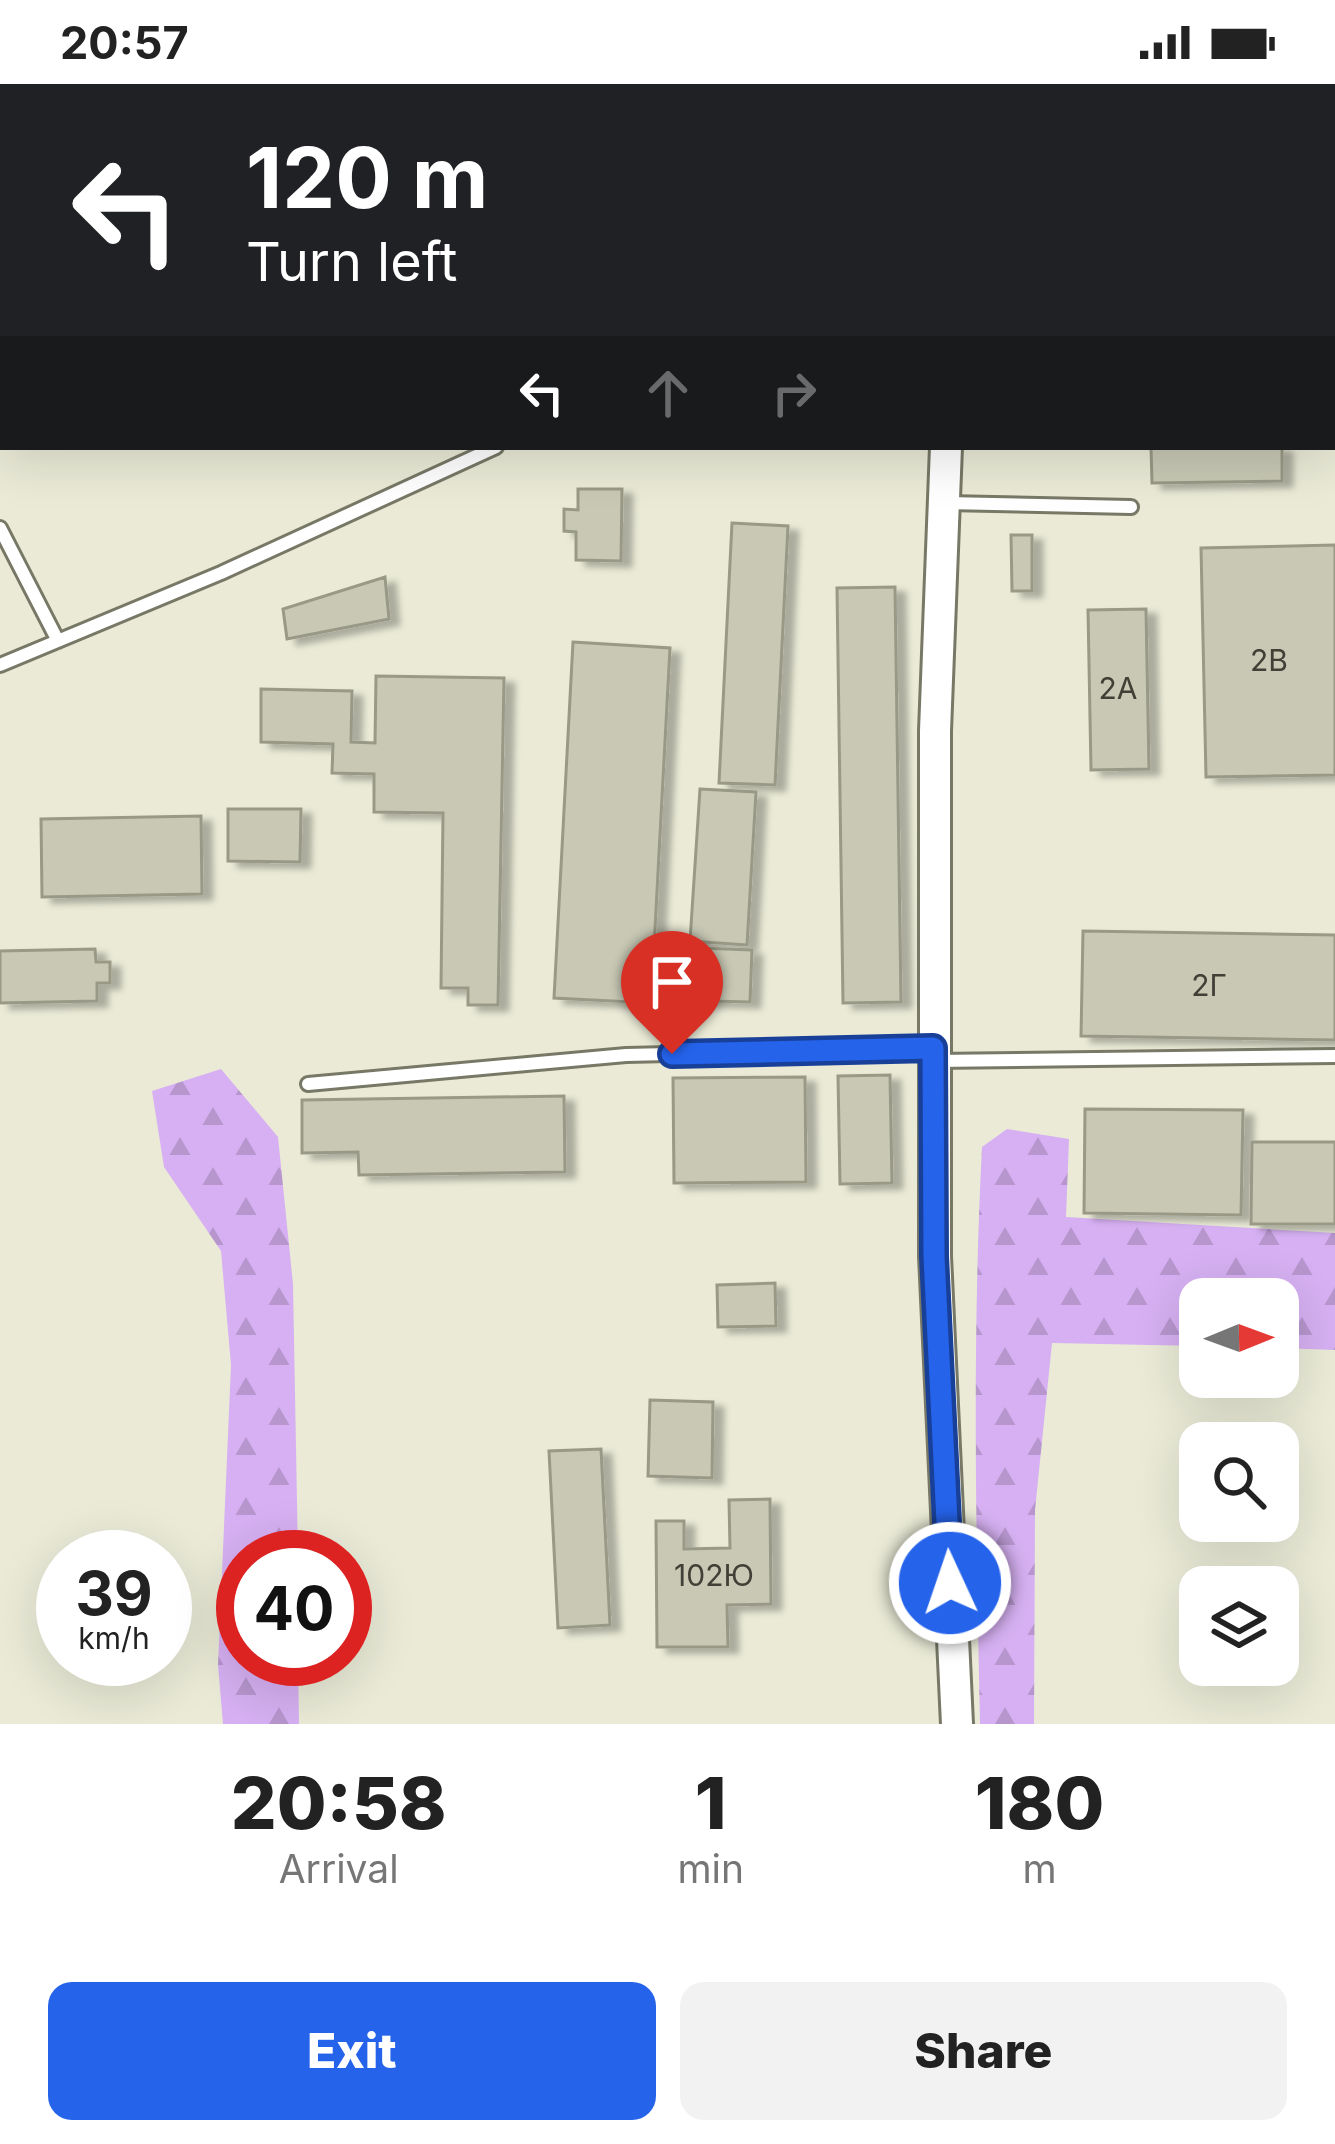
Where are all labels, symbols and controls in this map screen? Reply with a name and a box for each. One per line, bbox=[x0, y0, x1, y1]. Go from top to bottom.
text: 20:57 bbox=[60, 15, 189, 70]
text: 120 m bbox=[246, 127, 488, 228]
icon: left bbox=[48, 132, 204, 288]
text: Turn left bbox=[246, 229, 457, 294]
icon: left bbox=[509, 360, 575, 426]
icon: ahead bbox=[635, 360, 701, 426]
icon: right bbox=[761, 360, 827, 426]
house number: 2В bbox=[1250, 642, 1288, 678]
house number: 2А bbox=[1099, 670, 1138, 706]
pin bbox=[621, 931, 723, 1054]
icon: arrive bbox=[639, 949, 705, 1015]
house number: 2Г bbox=[1191, 967, 1227, 1003]
north arrow bbox=[1179, 1278, 1299, 1398]
map controls bbox=[1179, 1278, 1299, 1686]
button: search bbox=[1179, 1422, 1299, 1542]
position arrow bbox=[887, 1520, 1013, 1646]
speed limit sign: 40 bbox=[216, 1530, 372, 1686]
text: 39 bbox=[75, 1557, 153, 1629]
house number: 102Ю bbox=[674, 1557, 754, 1593]
button: layers bbox=[1179, 1566, 1299, 1686]
text: km/h bbox=[78, 1620, 150, 1656]
text: 20:58 bbox=[231, 1759, 447, 1846]
text: 1 bbox=[695, 1759, 727, 1846]
text: 180 bbox=[975, 1759, 1104, 1846]
text: Arrival bbox=[279, 1845, 399, 1892]
text: min bbox=[677, 1845, 744, 1892]
text: m bbox=[1022, 1845, 1057, 1892]
button: Exit bbox=[48, 1982, 656, 2120]
button: Share bbox=[680, 1982, 1287, 2120]

